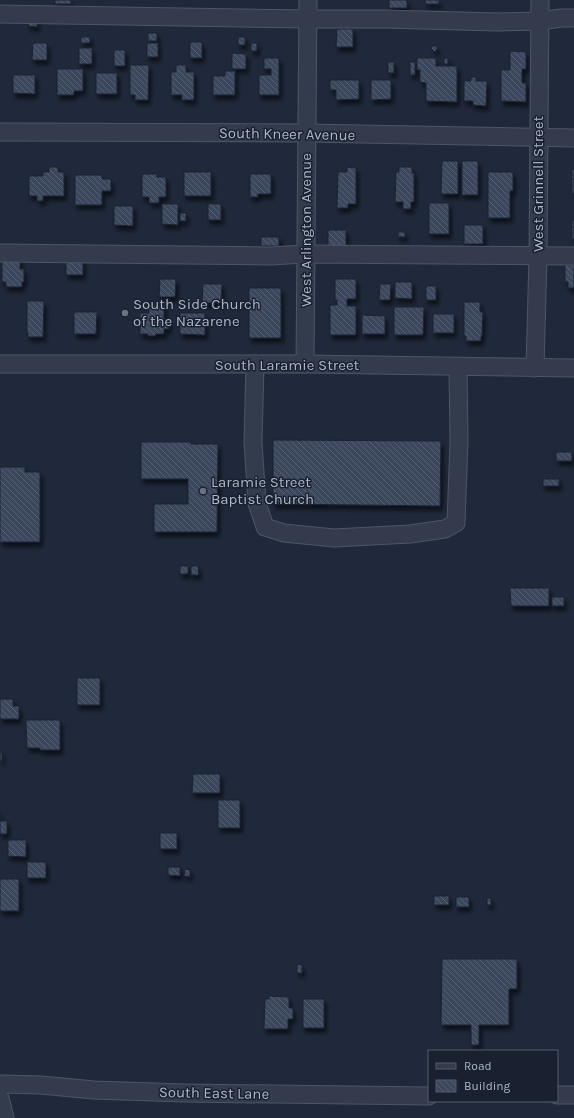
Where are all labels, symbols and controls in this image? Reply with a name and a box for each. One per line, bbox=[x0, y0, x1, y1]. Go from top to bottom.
street label: West Grinnell Street bbox=[529, 116, 547, 252]
street label: South Kneer Avenue bbox=[219, 124, 355, 144]
street label: West Arlington Avenue bbox=[297, 153, 315, 307]
place label: South Side Church of the Nazarene bbox=[133, 295, 261, 330]
marker: South Side Church of the Nazarene bbox=[120, 308, 130, 318]
street label: South Laramie Street bbox=[215, 356, 360, 374]
place label: Laramie Street Baptist Church bbox=[211, 473, 314, 508]
marker: Laramie Street Baptist Church bbox=[198, 486, 208, 496]
legend bbox=[428, 1050, 558, 1102]
text: Road bbox=[464, 1059, 492, 1073]
text: Building bbox=[464, 1079, 511, 1093]
street label: South East Lane bbox=[159, 1083, 269, 1103]

